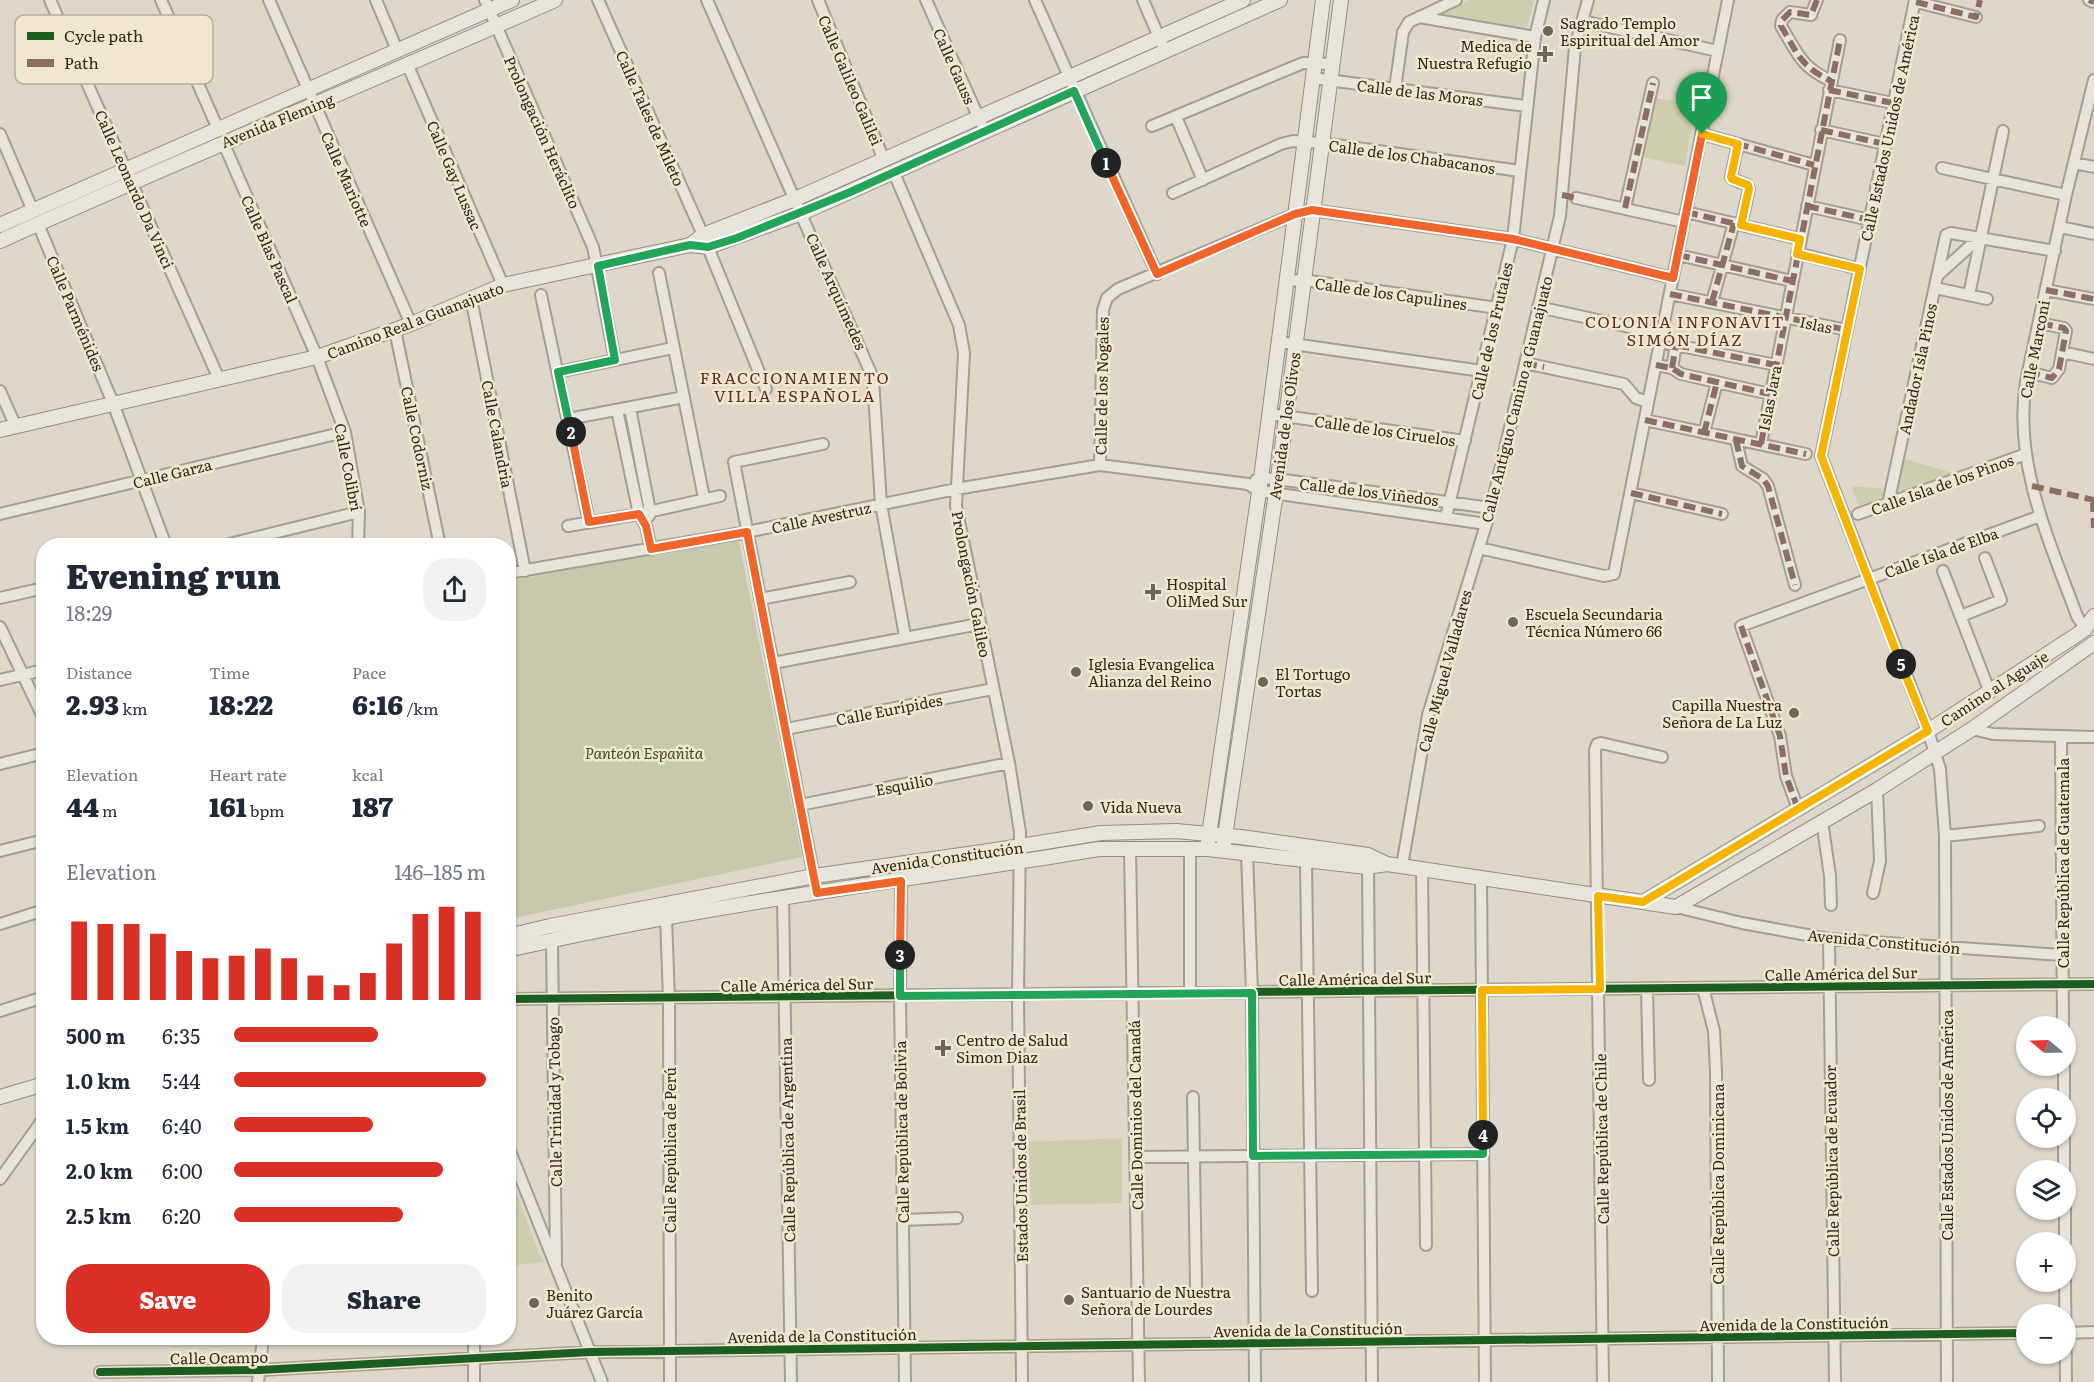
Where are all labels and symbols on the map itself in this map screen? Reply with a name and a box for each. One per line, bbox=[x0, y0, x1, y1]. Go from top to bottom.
street label: Calle Galileo Galilei bbox=[813, 11, 889, 149]
place label: Sagrado Templo Espiritual del Amor bbox=[1560, 11, 1699, 51]
street label: Calle Estados Unidos de América bbox=[1854, 12, 1924, 243]
legend bbox=[15, 15, 213, 84]
text: Cycle path bbox=[64, 23, 144, 47]
street label: Calle Gauss bbox=[928, 24, 982, 108]
marker: Sagrado Templo Espiritual del Amor bbox=[1541, 24, 1555, 38]
place label: Medica de Nuestra Refugio bbox=[1417, 34, 1532, 74]
marker: Medica de Nuestra Refugio bbox=[1536, 45, 1554, 63]
street label: Calle Tales de Mileto bbox=[611, 46, 691, 190]
text: Path bbox=[64, 50, 99, 74]
street label: Prolongación Heráclito bbox=[499, 52, 587, 212]
pin bbox=[1676, 72, 1727, 134]
street label: Calle de las Moras bbox=[1356, 73, 1485, 111]
street label: Avenida Fleming bbox=[217, 87, 338, 153]
street label: Calle Leonardo Da Vinci bbox=[90, 106, 180, 272]
street label: Calle Gay Lussac bbox=[422, 117, 489, 234]
street label: Calle Mariotte bbox=[316, 128, 378, 231]
street label: Calle de los Chabacanos bbox=[1327, 133, 1497, 179]
pin: 1 bbox=[1091, 148, 1121, 178]
street label: Calle Blas Pascal bbox=[236, 191, 304, 307]
street label: Calle Arquímedes bbox=[801, 229, 873, 353]
street label: Calle Parménides bbox=[41, 252, 111, 375]
street label: Calle de los Frutales bbox=[1464, 260, 1518, 402]
street label: Calle de los Capulines bbox=[1313, 271, 1469, 315]
street label: Calle Antiguo Camino a Guanajuato bbox=[1474, 273, 1558, 525]
street label: Camino Real a Guanajuato bbox=[323, 276, 507, 364]
street label: Calle Marconi bbox=[2013, 298, 2055, 400]
street label: Andador Isla Pinos bbox=[1892, 301, 1942, 437]
district label: COLONIA INFONAVIT SIMÓN DÍAZ bbox=[1585, 309, 1785, 351]
street label: Islas bbox=[1798, 309, 1835, 339]
street label: Calle de los Nogales bbox=[1088, 316, 1114, 455]
street label: Avenida de los Olivos bbox=[1262, 351, 1306, 501]
street label: Islas Jara bbox=[1751, 362, 1787, 433]
district label: FRACCIONAMIENTO VILLA ESPAÑOLA bbox=[700, 365, 890, 407]
street label: Calle Calandria bbox=[476, 378, 520, 491]
street label: Calle Codorniz bbox=[396, 384, 440, 492]
street label: Calle de los Ciruelos bbox=[1313, 409, 1457, 451]
pin: 2 bbox=[556, 417, 586, 447]
street label: Calle Colibrí bbox=[329, 421, 369, 513]
street label: Calle Isla de los Pinos bbox=[1867, 447, 2017, 521]
street label: Calle Garza bbox=[130, 452, 215, 494]
street label: Calle de los Viñedos bbox=[1298, 471, 1440, 511]
street label: Calle Avestruz bbox=[769, 495, 873, 539]
street label: Prolongación Galileo bbox=[946, 509, 998, 660]
street label: Calle Isla de Elba bbox=[1881, 520, 2002, 583]
place label: Hospital OliMed Sur bbox=[1166, 572, 1247, 612]
marker: Hospital OliMed Sur bbox=[1144, 583, 1162, 601]
street label: Calle Miguel Valladares bbox=[1411, 587, 1477, 755]
place label: Escuela Secundaria Técnica Número 66 bbox=[1525, 602, 1664, 642]
marker: Escuela Secundaria Técnica Número 66 bbox=[1506, 615, 1520, 629]
street label: Camino al Aguaje bbox=[1935, 644, 2053, 732]
pin: 5 bbox=[1886, 649, 1916, 679]
place label: Iglesia Evangelica Alianza del Reino bbox=[1088, 652, 1215, 692]
place label: El Tortugo Tortas bbox=[1275, 662, 1351, 702]
marker: Iglesia Evangelica Alianza del Reino bbox=[1069, 665, 1083, 679]
marker: El Tortugo Tortas bbox=[1256, 675, 1270, 689]
street label: Calle Eurípides bbox=[834, 687, 944, 731]
place label: Capilla Nuestra Señora de La Luz bbox=[1662, 693, 1783, 733]
marker: Capilla Nuestra Señora de La Luz bbox=[1787, 706, 1801, 720]
park label: Panteón Españita bbox=[585, 741, 704, 764]
street label: Calle República de Guatemala bbox=[2051, 757, 2074, 968]
street label: Esquilio bbox=[873, 767, 935, 801]
place label: Vida Nueva bbox=[1100, 795, 1183, 818]
marker: Vida Nueva bbox=[1081, 799, 1095, 813]
street label: Avenida Constitución bbox=[869, 835, 1025, 879]
street label: Avenida Constitución bbox=[1806, 923, 1962, 959]
pin: 3 bbox=[885, 940, 915, 970]
street label: Calle América del Sur bbox=[1764, 960, 1918, 986]
street label: Calle América del Sur bbox=[1278, 965, 1432, 991]
street label: Calle América del Sur bbox=[720, 971, 874, 997]
street label: Calle Estados Unidos de América bbox=[1935, 1009, 1958, 1241]
street label: Calle Trinidad y Tobago bbox=[541, 1016, 567, 1187]
north arrow bbox=[2016, 1016, 2076, 1076]
street label: Calle Dominios del Canadá bbox=[1122, 1019, 1148, 1210]
place label: Centro de Salud Simon Diaz bbox=[956, 1028, 1068, 1068]
street label: Calle República de Argentina bbox=[774, 1036, 800, 1243]
street label: Calle República de Bolivia bbox=[888, 1039, 914, 1224]
marker: Centro de Salud Simon Diaz bbox=[934, 1039, 952, 1057]
street label: Calle República de Chile bbox=[1588, 1053, 1614, 1225]
street label: Calle República de Ecuador bbox=[1818, 1065, 1844, 1257]
street label: Calle República de Perú bbox=[658, 1066, 681, 1233]
street label: Calle República Dominicana bbox=[1706, 1083, 1729, 1285]
street label: Estados Unidos de Brasil bbox=[1007, 1089, 1033, 1263]
pin: 4 bbox=[1468, 1120, 1498, 1150]
place label: Santuario de Nuestra Señora de Lourdes bbox=[1081, 1280, 1232, 1320]
place label: Benito Juárez García bbox=[546, 1283, 644, 1323]
marker: Santuario de Nuestra Señora de Lourdes bbox=[1062, 1293, 1076, 1307]
marker: Benito Juárez García bbox=[527, 1296, 541, 1310]
street label: Avenida de la Constitución bbox=[1699, 1310, 1889, 1336]
street label: Avenida de la Constitución bbox=[1213, 1316, 1403, 1342]
street label: Avenida de la Constitución bbox=[727, 1322, 917, 1348]
street label: Calle Ocampo bbox=[170, 1345, 269, 1369]

